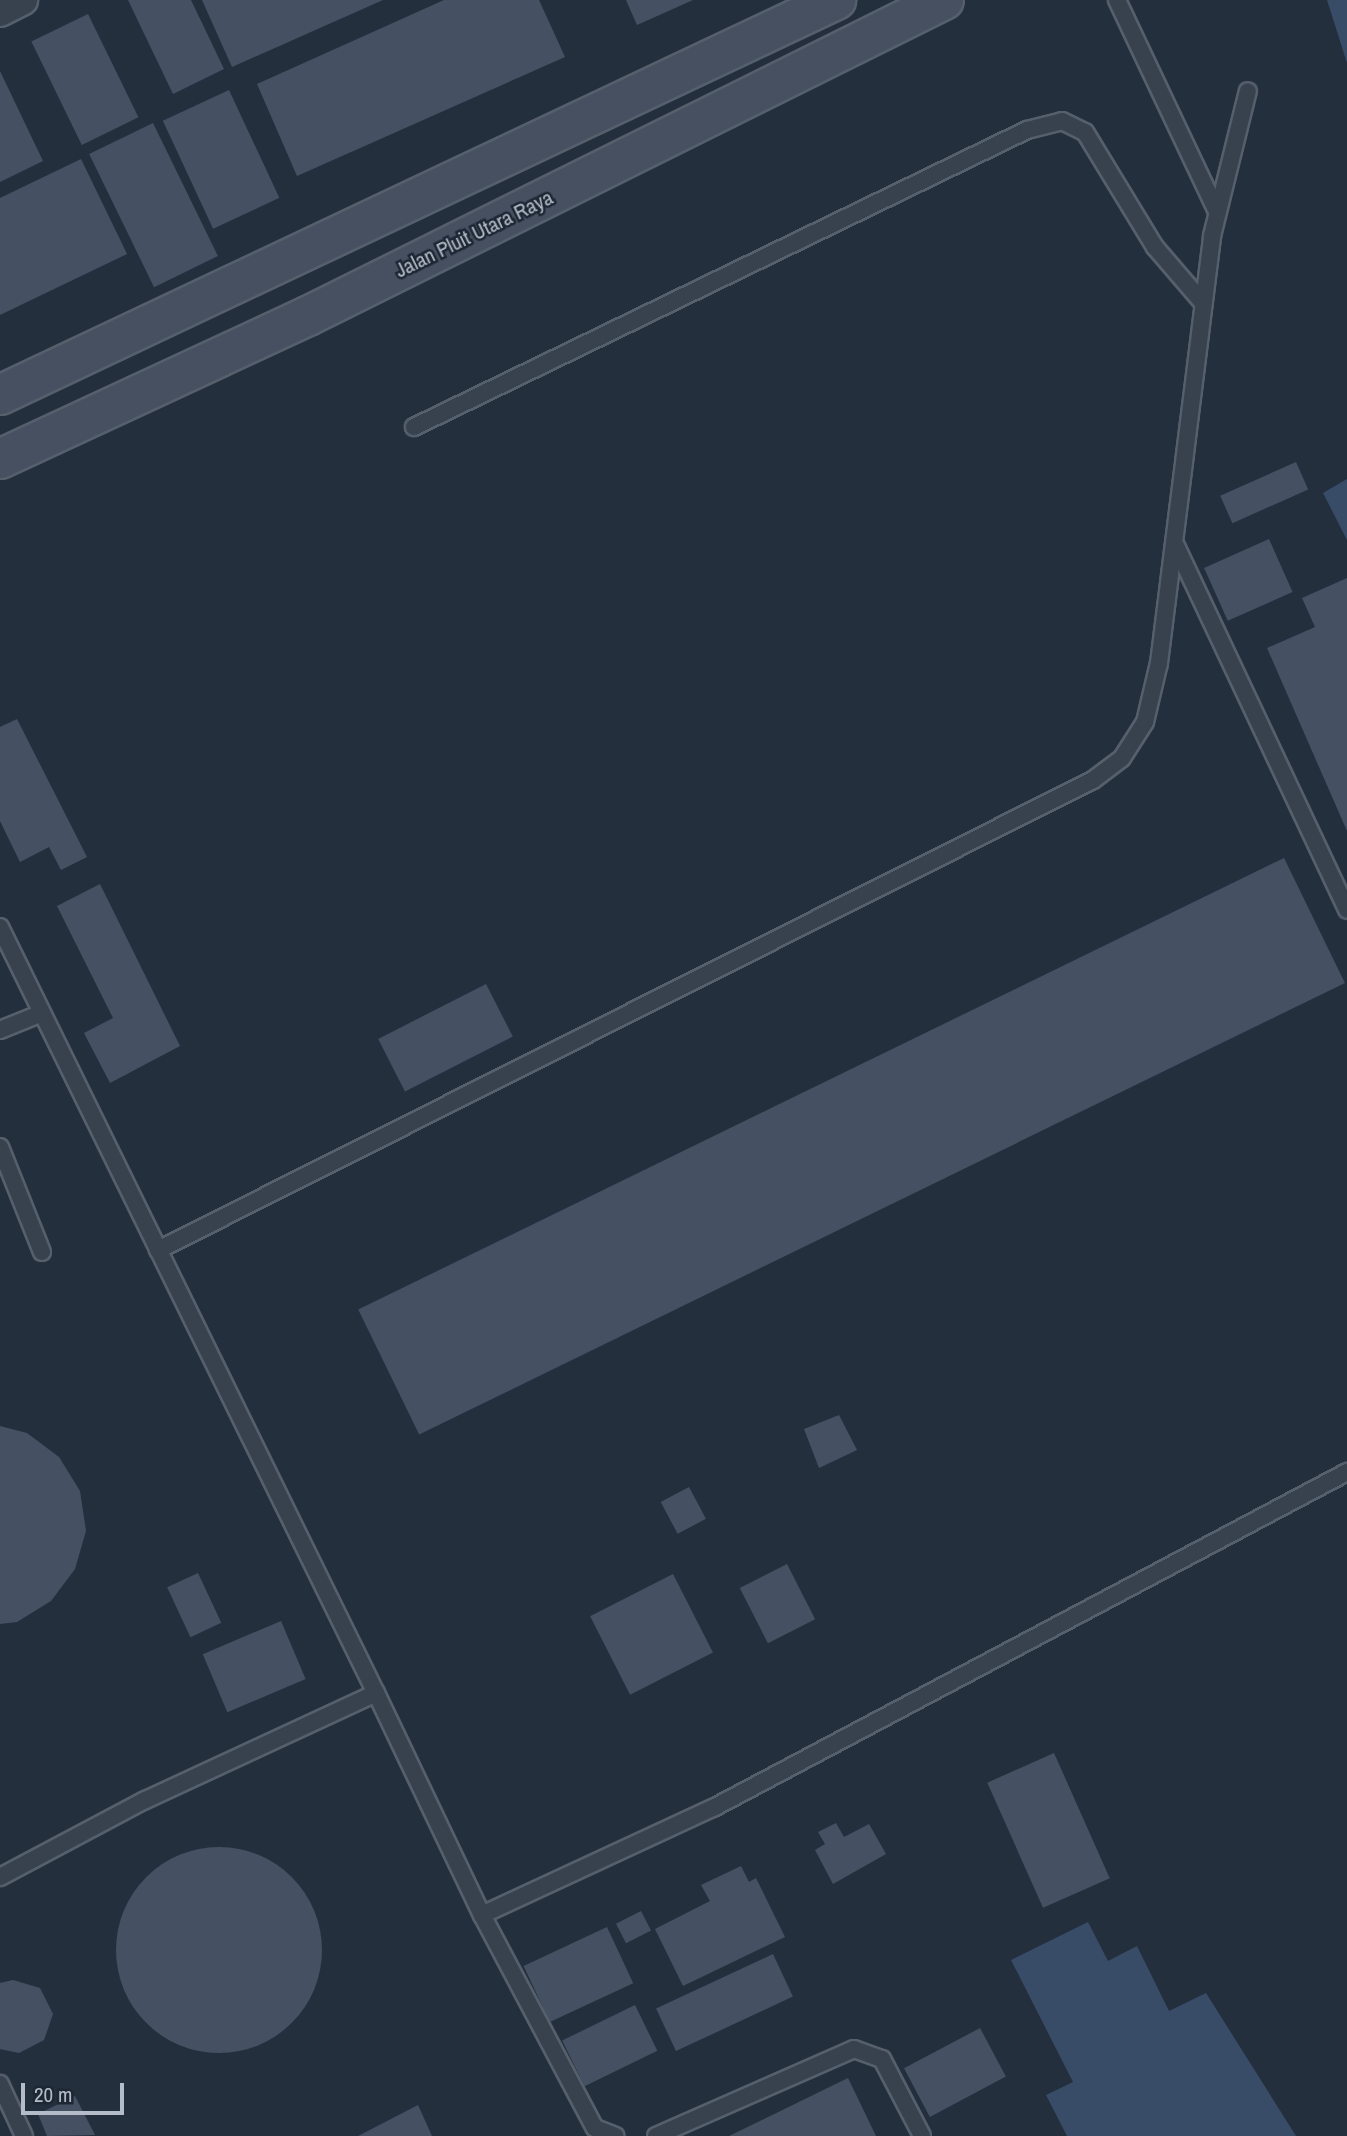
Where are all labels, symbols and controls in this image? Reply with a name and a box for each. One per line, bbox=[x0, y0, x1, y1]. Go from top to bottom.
street label: Jalan Pluit Utara Raya bbox=[391, 185, 557, 283]
scale bar bbox=[24, 2070, 128, 2114]
text: 20 m bbox=[34, 2080, 72, 2109]

